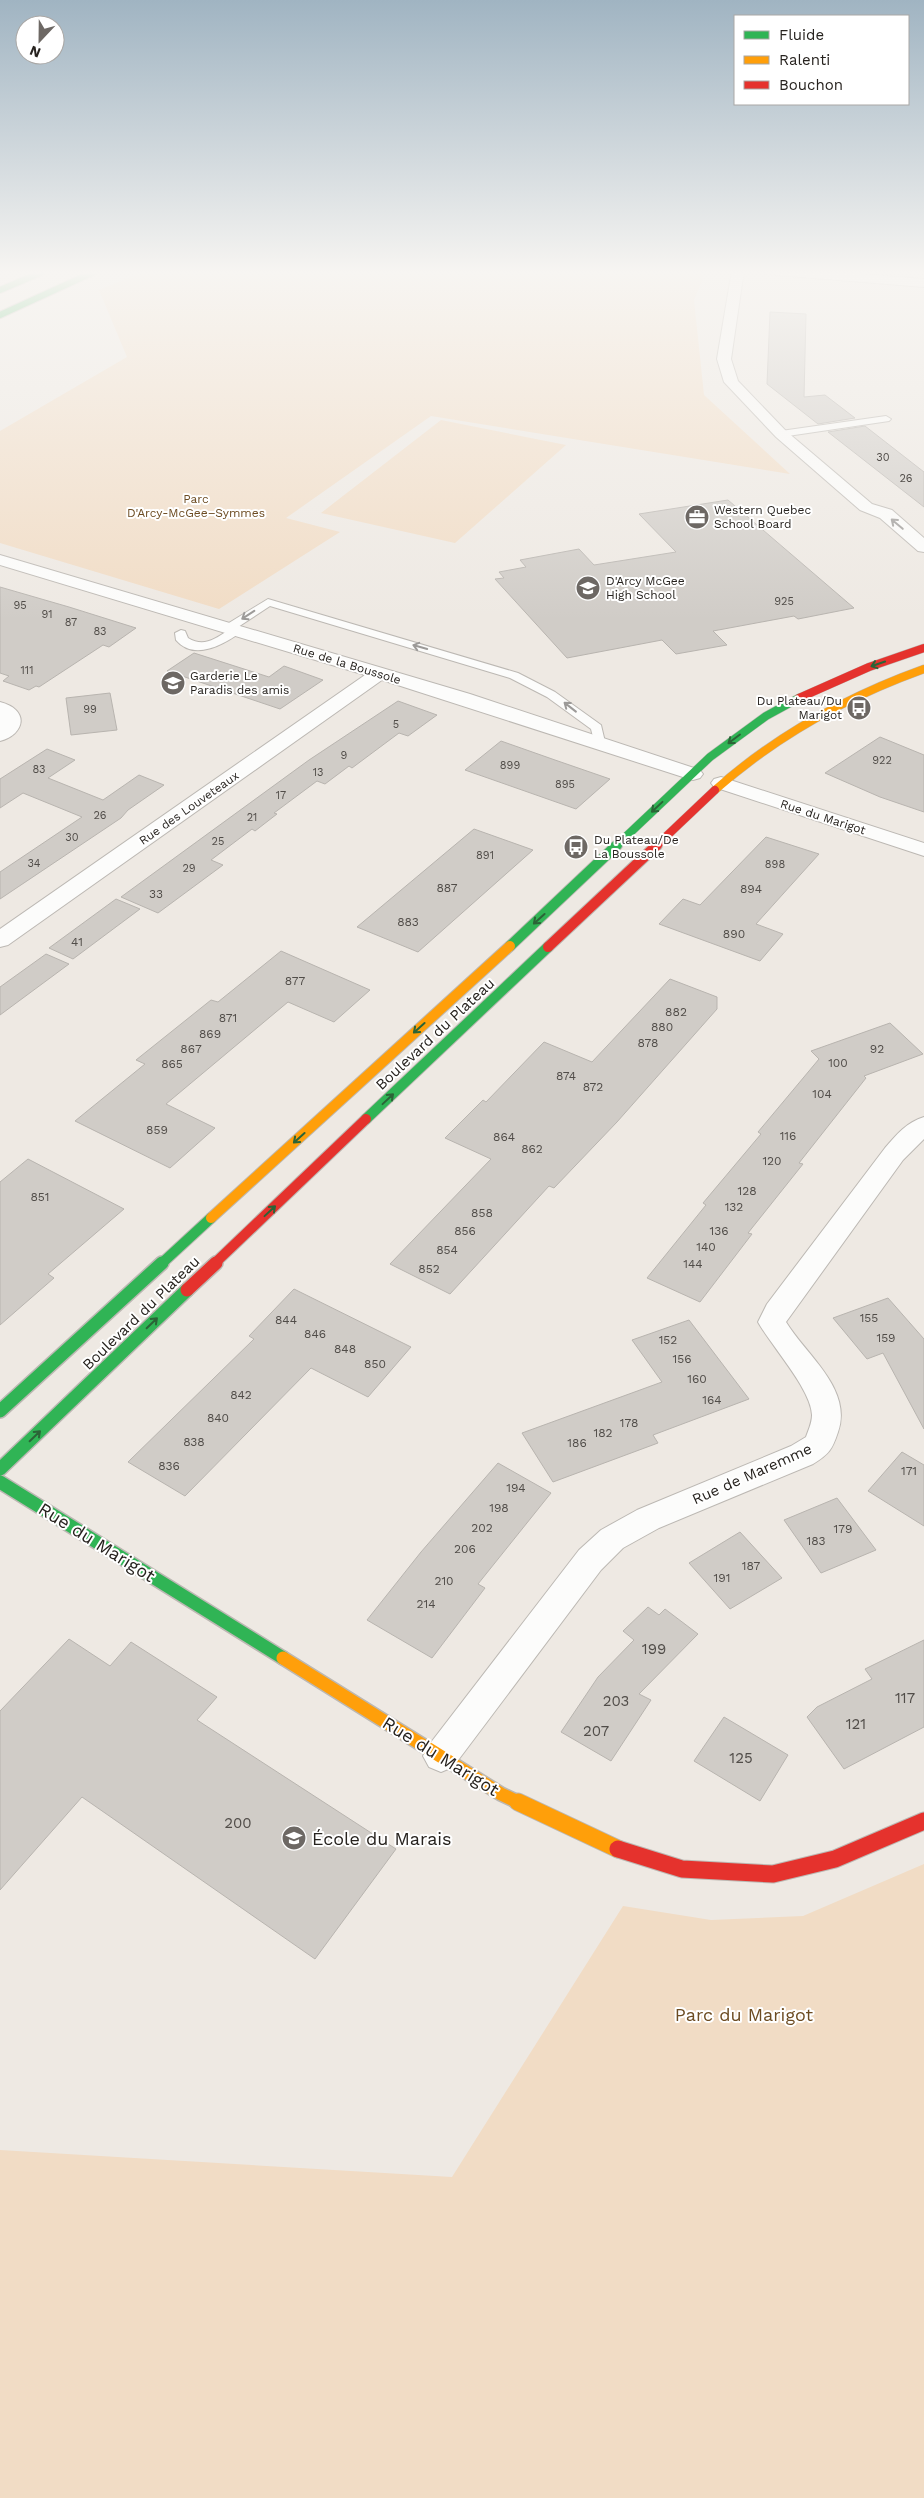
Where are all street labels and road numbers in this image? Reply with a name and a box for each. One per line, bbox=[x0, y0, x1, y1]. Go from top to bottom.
street label: Rue de la Boussole bbox=[291, 641, 403, 687]
street label: Rue des Louveteaux bbox=[137, 768, 241, 848]
street label: Rue du Marigot bbox=[779, 797, 867, 837]
street label: Boulevard du Plateau bbox=[372, 974, 498, 1094]
street label: Boulevard du Plateau bbox=[79, 1252, 203, 1374]
street label: Rue de Maremme bbox=[689, 1440, 815, 1508]
street label: Rue du Marigot bbox=[35, 1498, 159, 1586]
street label: Rue du Marigot bbox=[379, 1712, 503, 1800]

